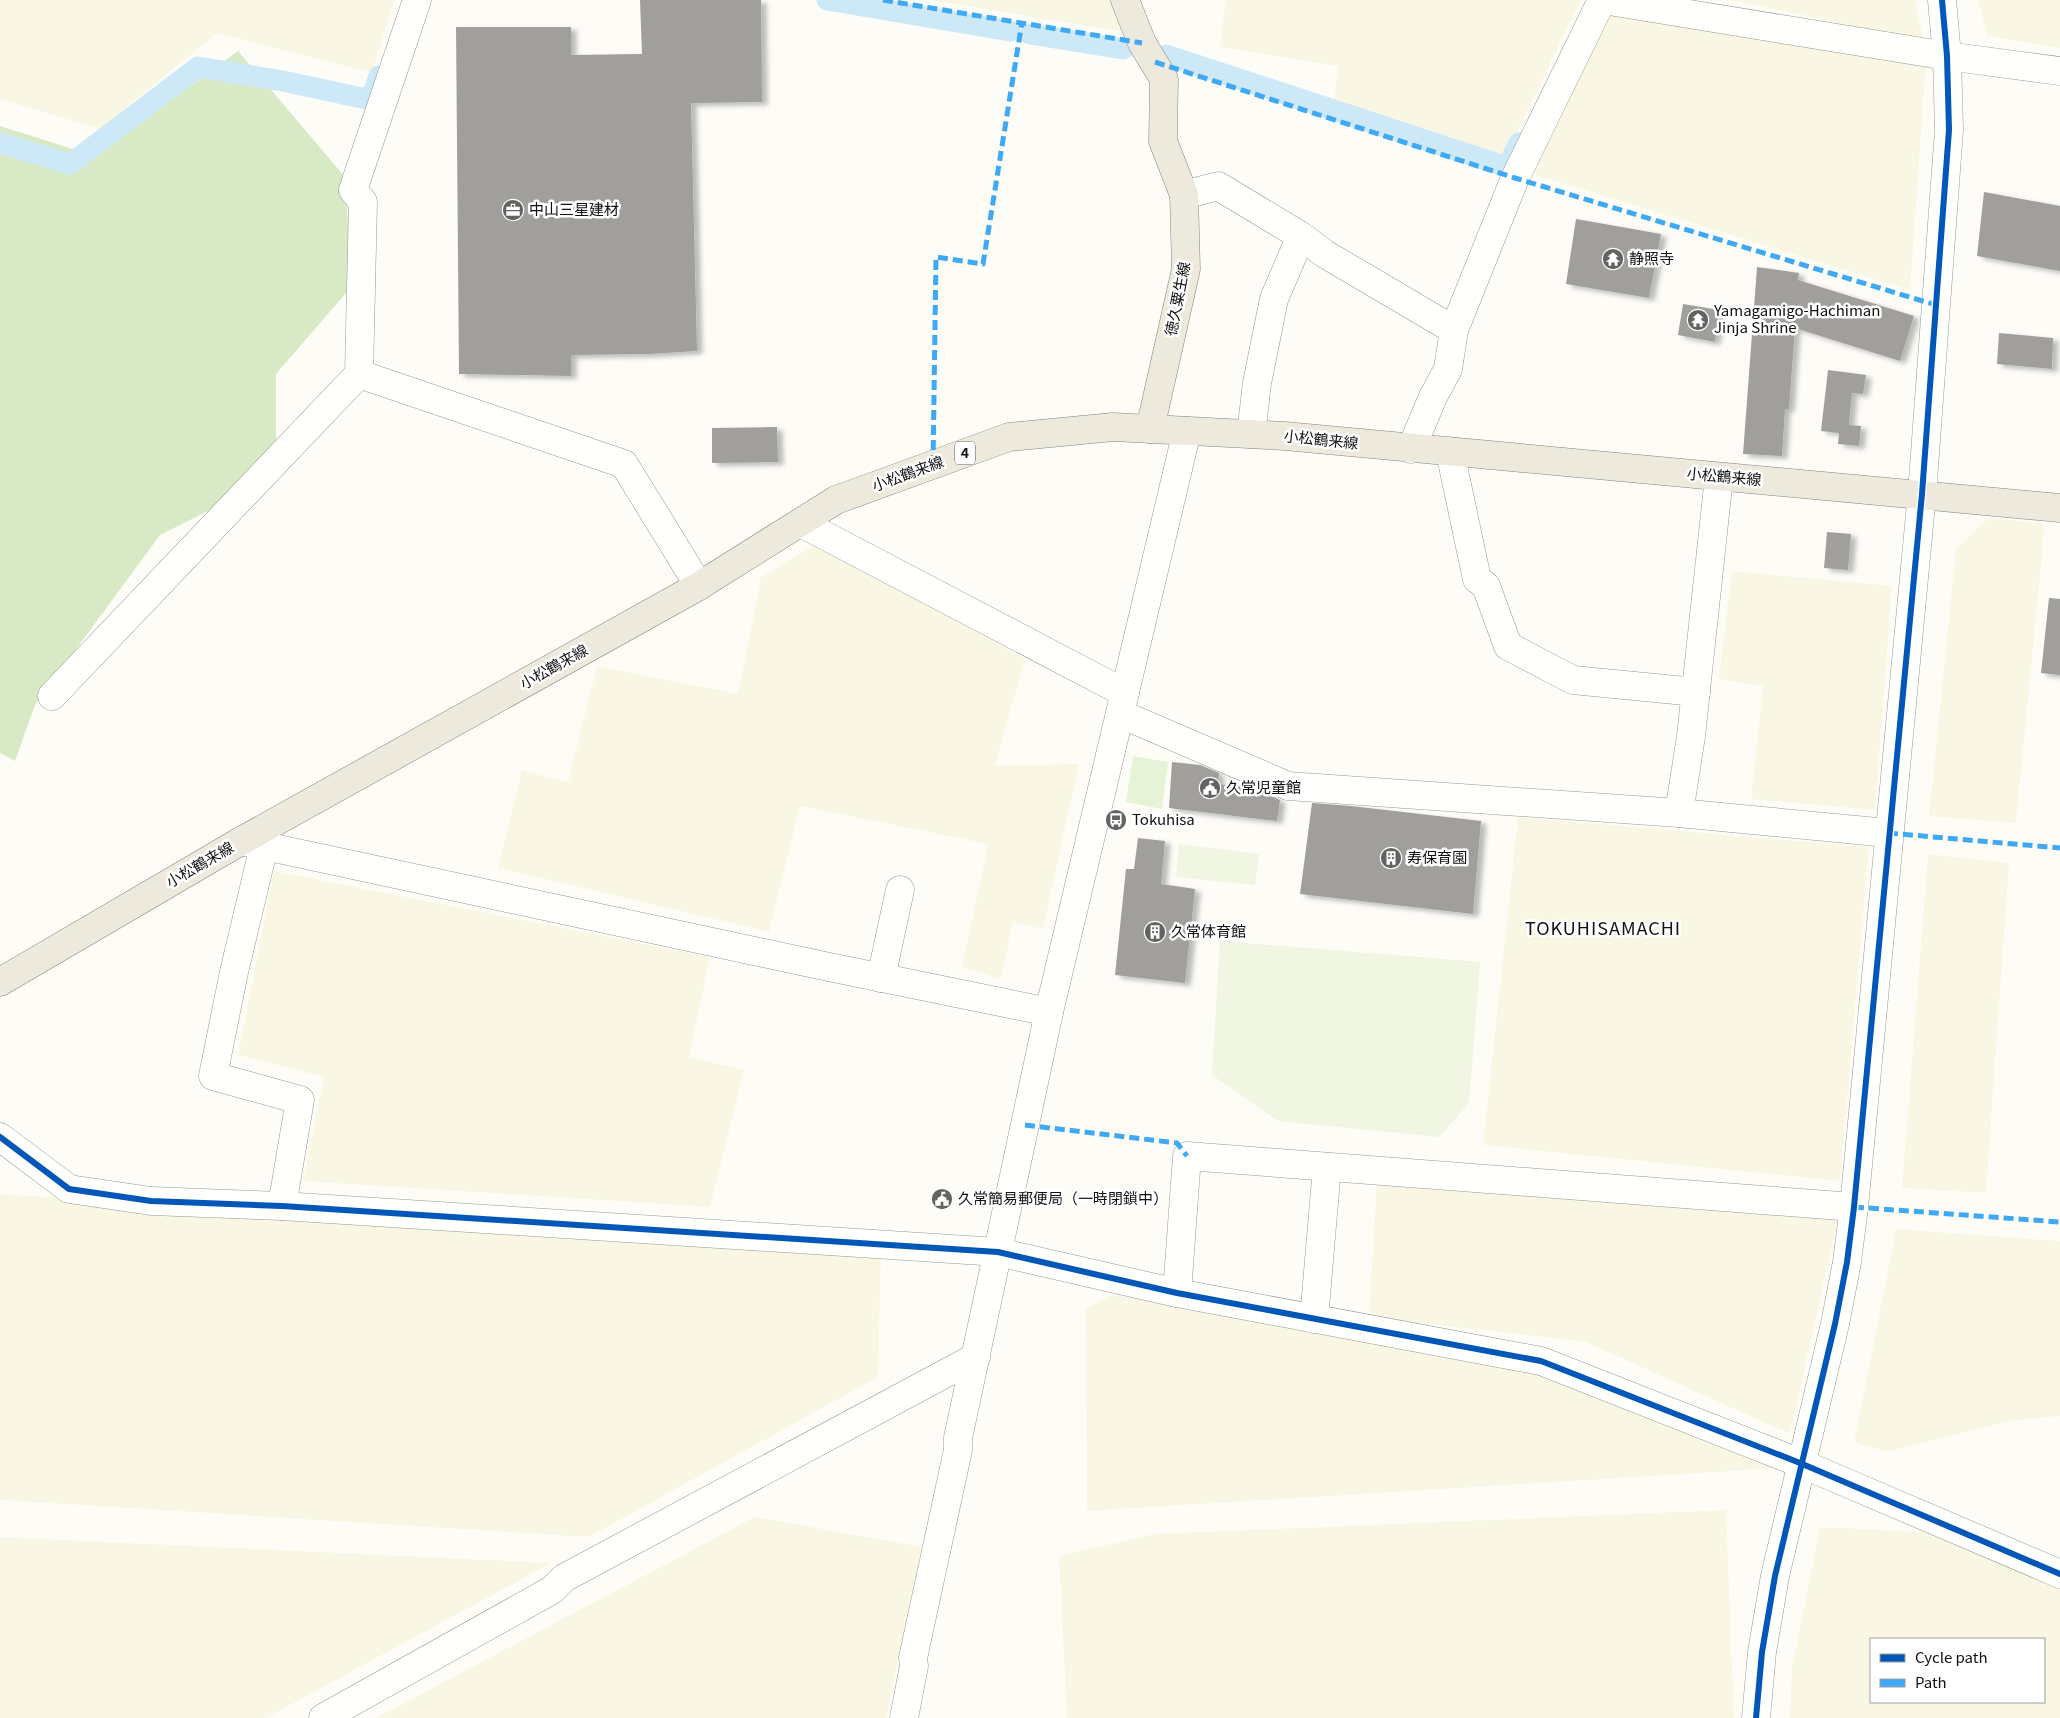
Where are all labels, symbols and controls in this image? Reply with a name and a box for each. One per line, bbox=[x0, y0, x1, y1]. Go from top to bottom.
office icon: 中山三星建材 bbox=[501, 198, 525, 222]
place label: 中山三星建材 bbox=[529, 198, 619, 219]
temple icon: 静照寺 bbox=[1601, 247, 1625, 271]
place label: 静照寺 bbox=[1629, 247, 1674, 268]
street label: 徳久粟生線 bbox=[1159, 260, 1194, 338]
place label: Yamagamigo-Hachiman Jinja Shrine bbox=[1713, 299, 1880, 337]
temple icon: Yamagamigo-Hachiman Jinja Shrine bbox=[1686, 308, 1710, 332]
street label: 小松鶴来線 bbox=[1283, 424, 1360, 453]
road number: 4 bbox=[955, 442, 975, 464]
street label: 小松鶴来線 bbox=[869, 450, 946, 495]
street label: 小松鶴来線 bbox=[1686, 462, 1762, 489]
street label: 小松鶴来線 bbox=[515, 638, 591, 693]
public building icon: 久常児童館 bbox=[1198, 776, 1222, 800]
place label: 久常児童館 bbox=[1226, 776, 1301, 797]
bus stop icon: Tokuhisa bbox=[1104, 808, 1128, 832]
place label: Tokuhisa bbox=[1132, 808, 1195, 829]
street label: 小松鶴来線 bbox=[162, 836, 237, 892]
building icon: 寿保育園 bbox=[1379, 846, 1403, 870]
place label: 寿保育園 bbox=[1407, 846, 1467, 867]
district label: TOKUHISAMACHI bbox=[1525, 914, 1681, 940]
building icon: 久常体育館 bbox=[1143, 920, 1167, 944]
place label: 久常体育館 bbox=[1171, 920, 1246, 941]
public building icon: 久常簡易郵便局（一時閉鎖中） bbox=[930, 1187, 954, 1211]
place label: 久常簡易郵便局（一時閉鎖中） bbox=[958, 1187, 1168, 1208]
legend bbox=[1870, 1638, 2045, 1703]
text: Cycle path bbox=[1915, 1646, 1988, 1667]
text: Path bbox=[1915, 1671, 1947, 1692]

